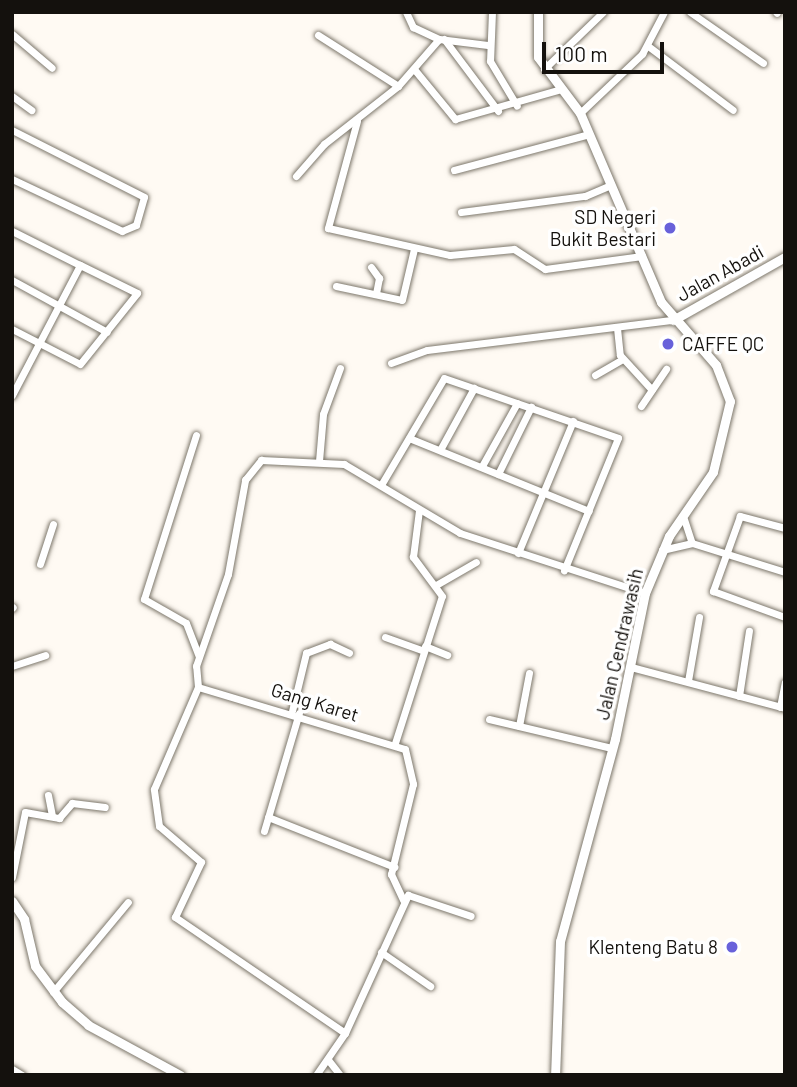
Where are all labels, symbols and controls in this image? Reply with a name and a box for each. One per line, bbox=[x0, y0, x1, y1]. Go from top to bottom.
scale bar bbox=[545, 28, 668, 72]
text: 100 m bbox=[555, 41, 608, 66]
place label: SD Negeri Bukit Bestari bbox=[550, 206, 656, 250]
marker: SD Negeri Bukit Bestari bbox=[662, 220, 678, 236]
street label: Jalan Abadi bbox=[673, 240, 767, 306]
place label: CAFFE QC bbox=[682, 333, 764, 355]
marker: CAFFE QC bbox=[660, 336, 676, 352]
street label: Jalan Cendrawasih bbox=[590, 566, 648, 722]
street label: Gang Karet bbox=[268, 678, 362, 726]
place label: Klenteng Batu 8 bbox=[588, 936, 718, 958]
marker: Klenteng Batu 8 bbox=[724, 939, 740, 955]

